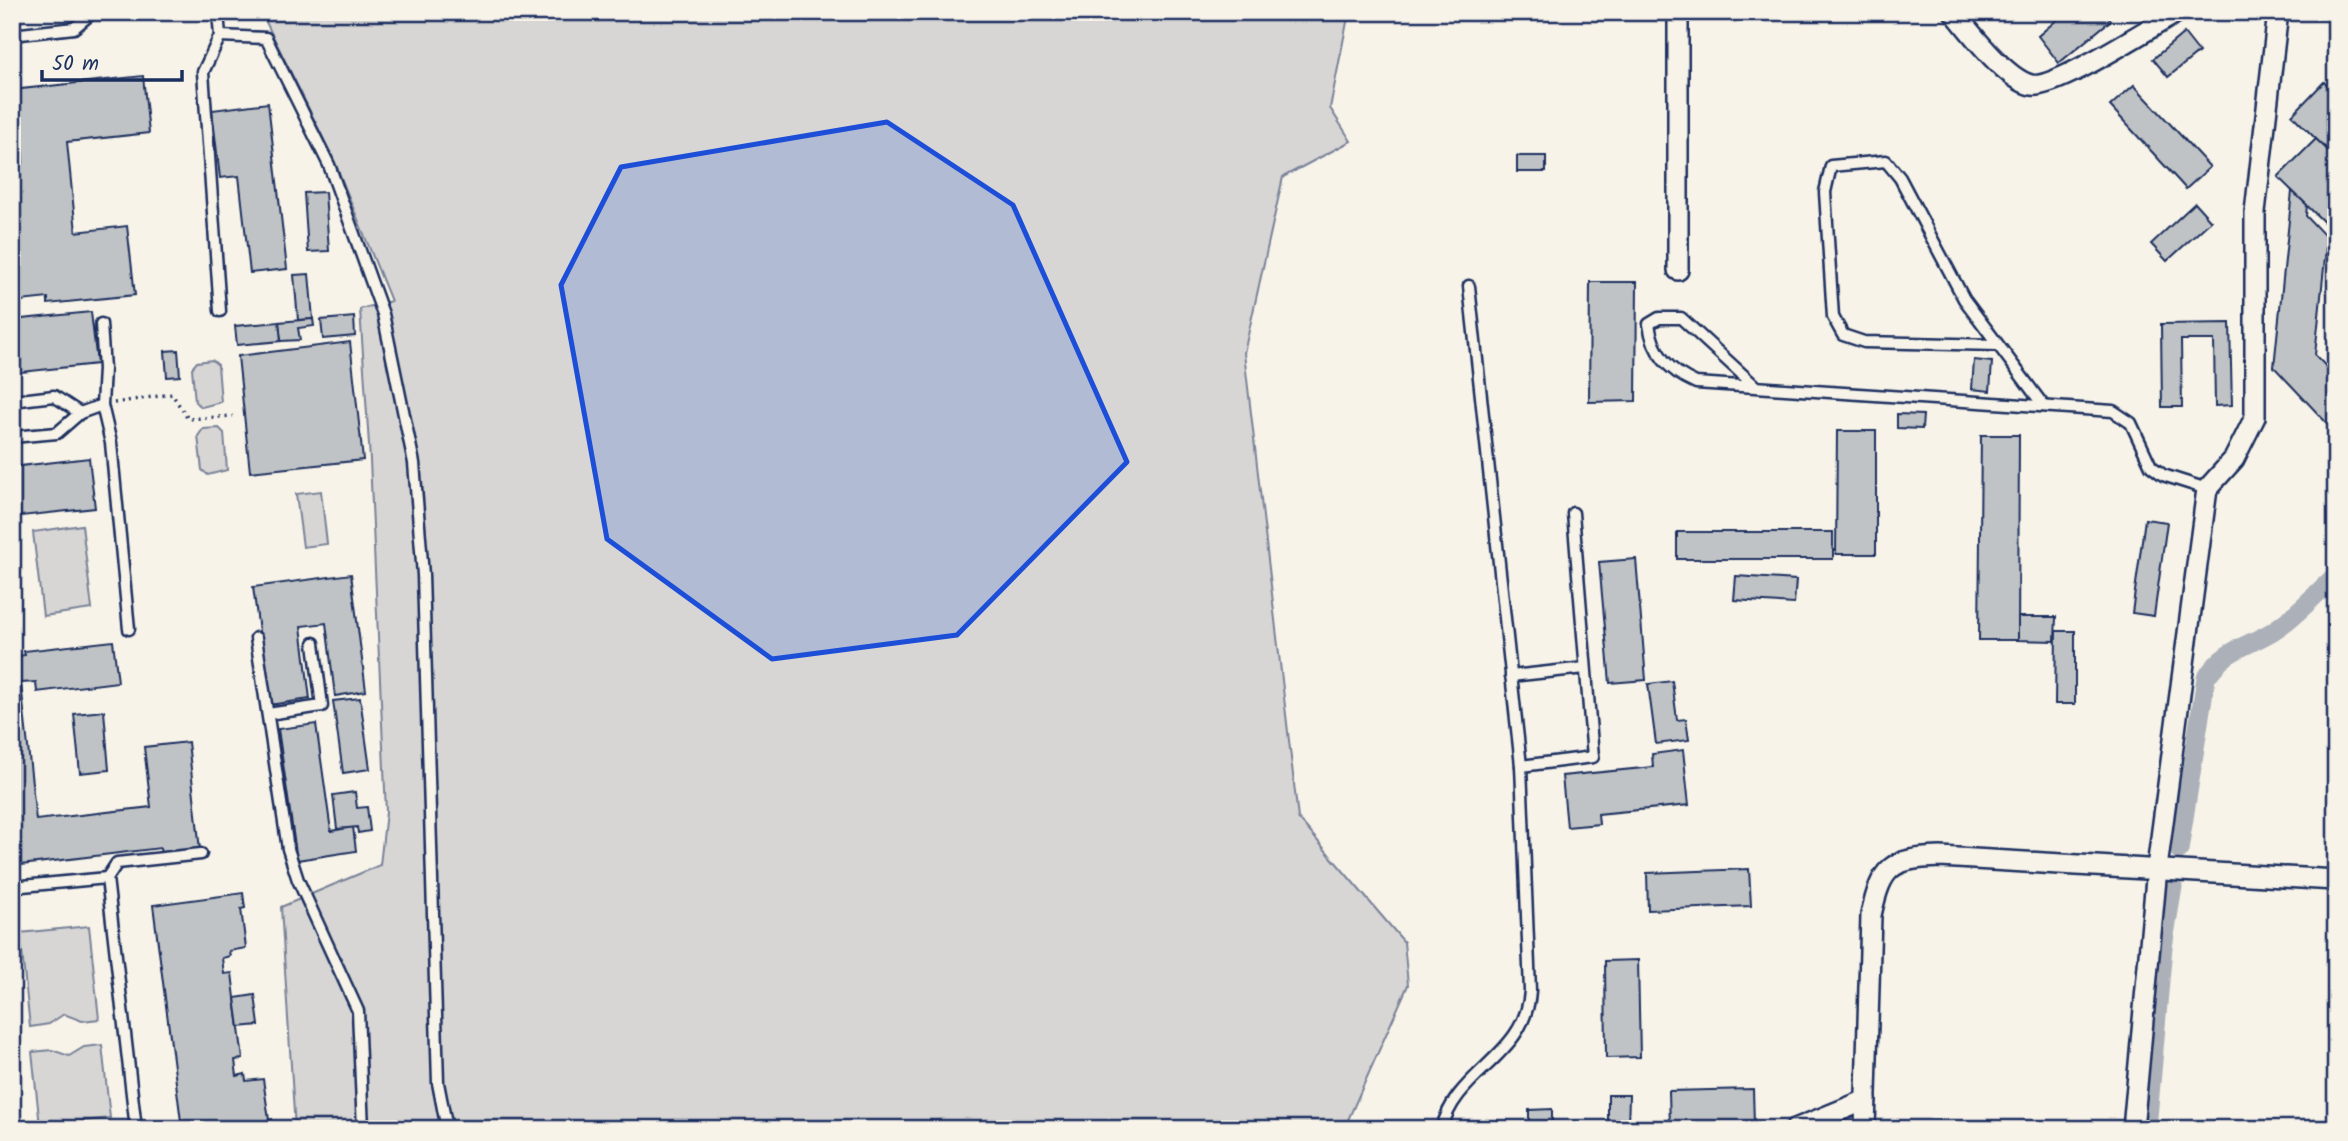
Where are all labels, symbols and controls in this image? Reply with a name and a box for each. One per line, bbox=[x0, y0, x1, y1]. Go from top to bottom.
scale bar bbox=[42, 38, 182, 82]
text: 50 m bbox=[52, 48, 99, 81]

